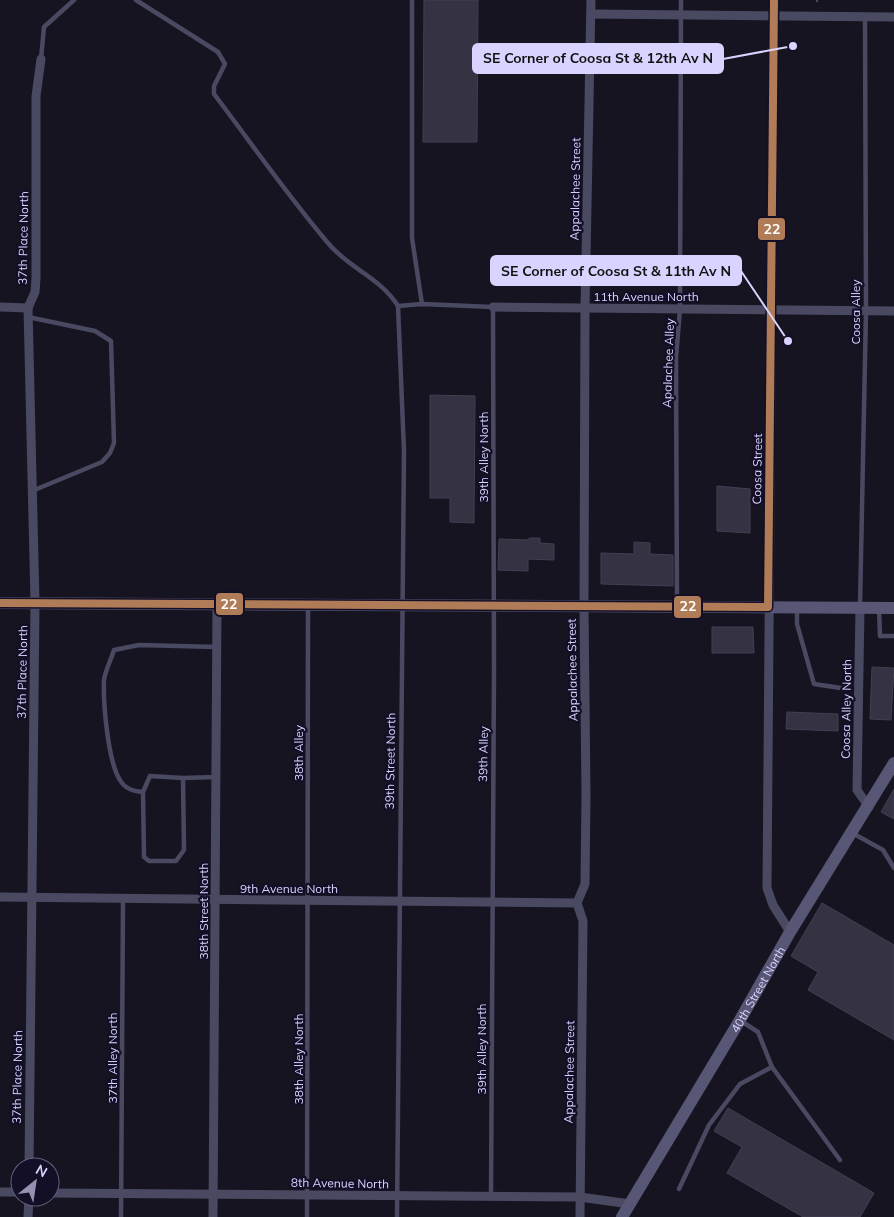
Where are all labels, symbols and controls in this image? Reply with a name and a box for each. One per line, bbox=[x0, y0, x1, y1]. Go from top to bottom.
callout: SE Corner of Coosa St & 12th Av N bbox=[473, 44, 723, 73]
text: SE Corner of Coosa St & 12th Av N bbox=[483, 49, 713, 67]
street label: Appalachee Street bbox=[567, 137, 583, 241]
street label: 37th Place North bbox=[15, 191, 31, 285]
line badge: 22 bbox=[757, 217, 786, 241]
text: 22 bbox=[764, 220, 780, 238]
callout: SE Corner of Coosa St & 11th Av N bbox=[491, 256, 741, 285]
text: SE Corner of Coosa St & 11th Av N bbox=[501, 262, 731, 280]
street label: Coosa Alley bbox=[848, 279, 863, 345]
street label: 11th Avenue North bbox=[593, 289, 699, 304]
street label: Apalachee Alley bbox=[659, 317, 677, 408]
street label: 39th Alley North bbox=[476, 412, 491, 502]
street label: Coosa Street bbox=[749, 433, 765, 505]
line badge: 22 bbox=[215, 592, 244, 616]
text: 22 bbox=[221, 595, 237, 613]
line badge: 22 bbox=[673, 595, 702, 619]
text: 22 bbox=[680, 597, 696, 615]
street label: Appalachee Street bbox=[564, 618, 580, 722]
street label: 37th Place North bbox=[14, 625, 30, 719]
street label: Coosa Alley North bbox=[838, 659, 854, 759]
street label: 39th Street North bbox=[382, 712, 398, 810]
street label: 38th Alley bbox=[291, 724, 306, 781]
street label: 39th Alley bbox=[475, 725, 491, 782]
street label: 38th Street North bbox=[196, 863, 211, 959]
street label: 9th Avenue North bbox=[240, 881, 338, 896]
street label: 40th Street North bbox=[727, 943, 788, 1035]
street label: 39th Alley North bbox=[474, 1004, 489, 1094]
street label: 37th Alley North bbox=[105, 1013, 120, 1103]
street label: 38th Alley North bbox=[291, 1014, 306, 1104]
street label: Appalachee Street bbox=[561, 1020, 577, 1124]
street label: 37th Place North bbox=[9, 1030, 25, 1124]
north arrow bbox=[10, 1157, 60, 1207]
text: N bbox=[32, 1160, 51, 1181]
street label: 8th Avenue North bbox=[291, 1175, 389, 1191]

